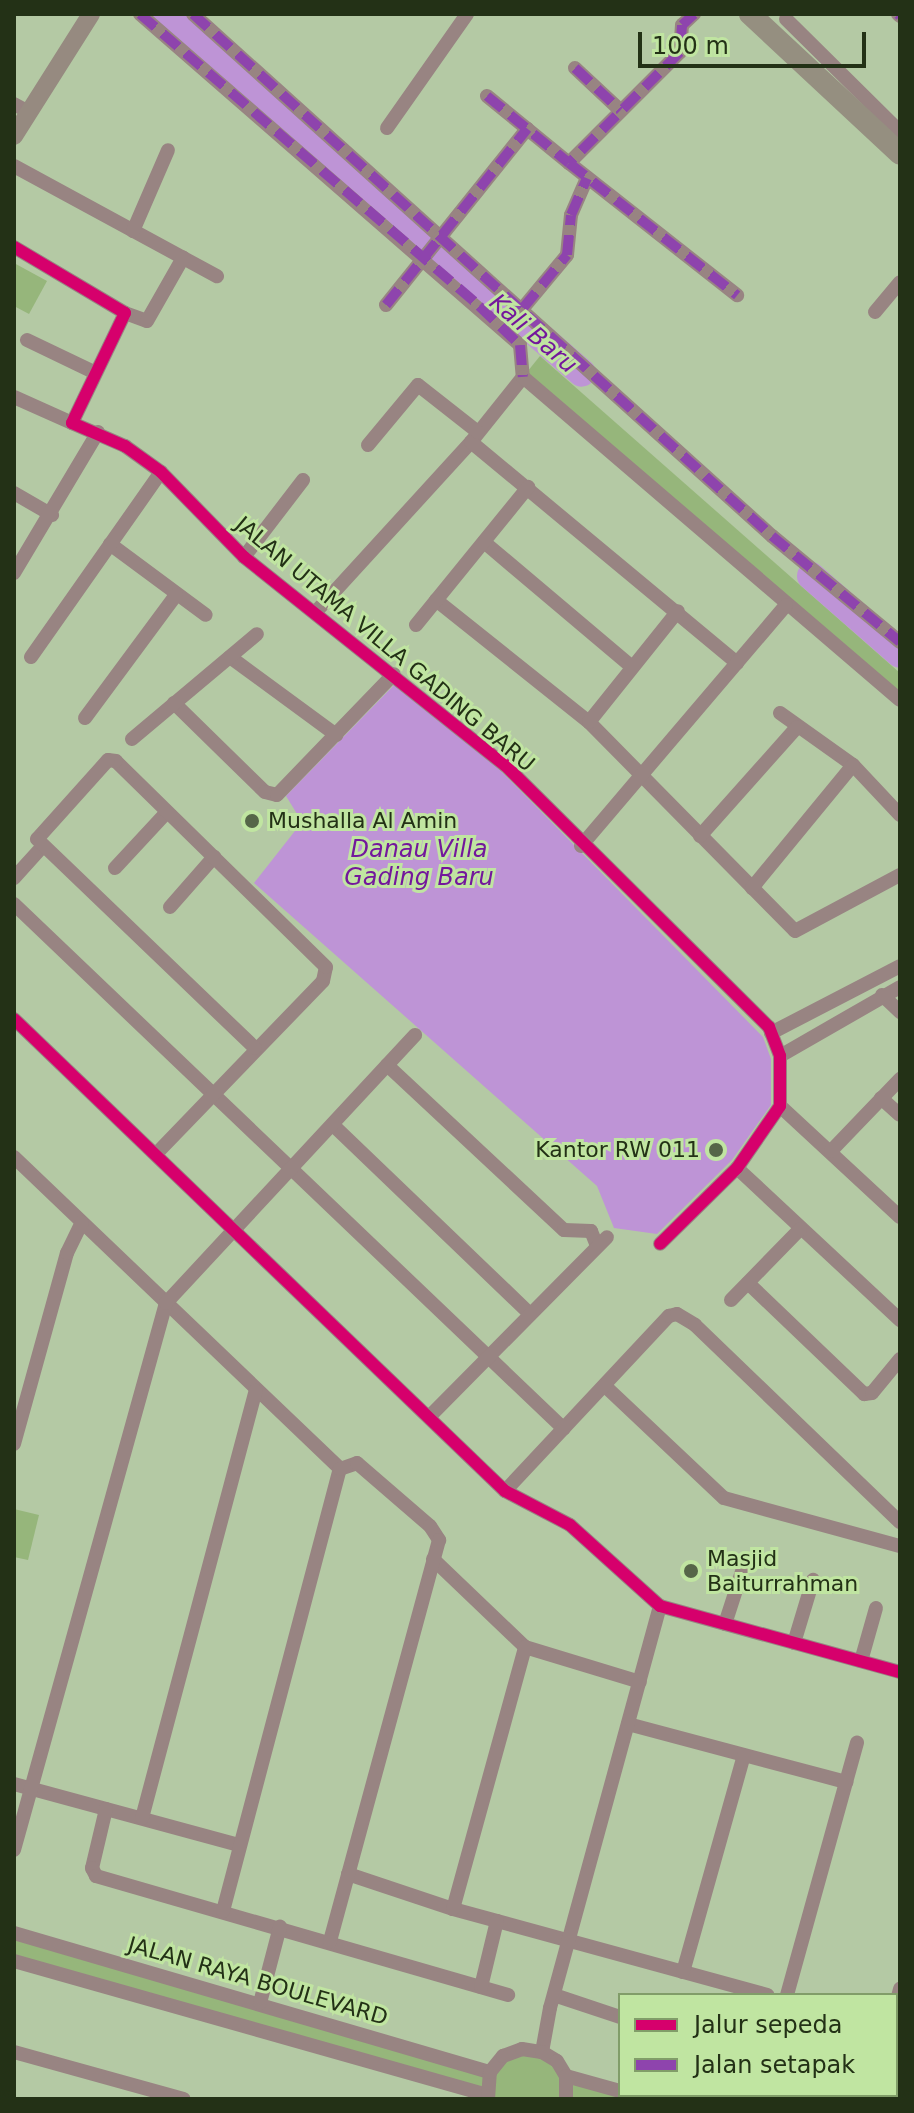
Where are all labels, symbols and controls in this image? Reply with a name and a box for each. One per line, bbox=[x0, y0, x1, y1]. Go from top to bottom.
scale bar bbox=[642, 16, 870, 66]
text: 100 m bbox=[652, 32, 729, 60]
water label: Kali Baru bbox=[483, 288, 583, 380]
street label: JALAN UTAMA VILLA GADING BARU bbox=[230, 511, 540, 777]
place label: Mushalla Al Amin bbox=[268, 808, 457, 834]
marker: Mushalla Al Amin bbox=[243, 812, 261, 830]
water label: Danau Villa Gading Baru bbox=[344, 836, 494, 892]
place label: Kantor RW 011 bbox=[535, 1137, 700, 1163]
marker: Kantor RW 011 bbox=[707, 1141, 725, 1159]
place label: Masjid Baiturrahman bbox=[707, 1545, 858, 1596]
marker: Masjid Baiturrahman bbox=[682, 1562, 700, 1580]
street label: JALAN RAYA BOULEVARD bbox=[125, 1931, 391, 2031]
legend bbox=[618, 1993, 898, 2097]
text: Jalur sepeda bbox=[694, 2011, 842, 2039]
text: Jalan setapak bbox=[694, 2051, 855, 2079]

